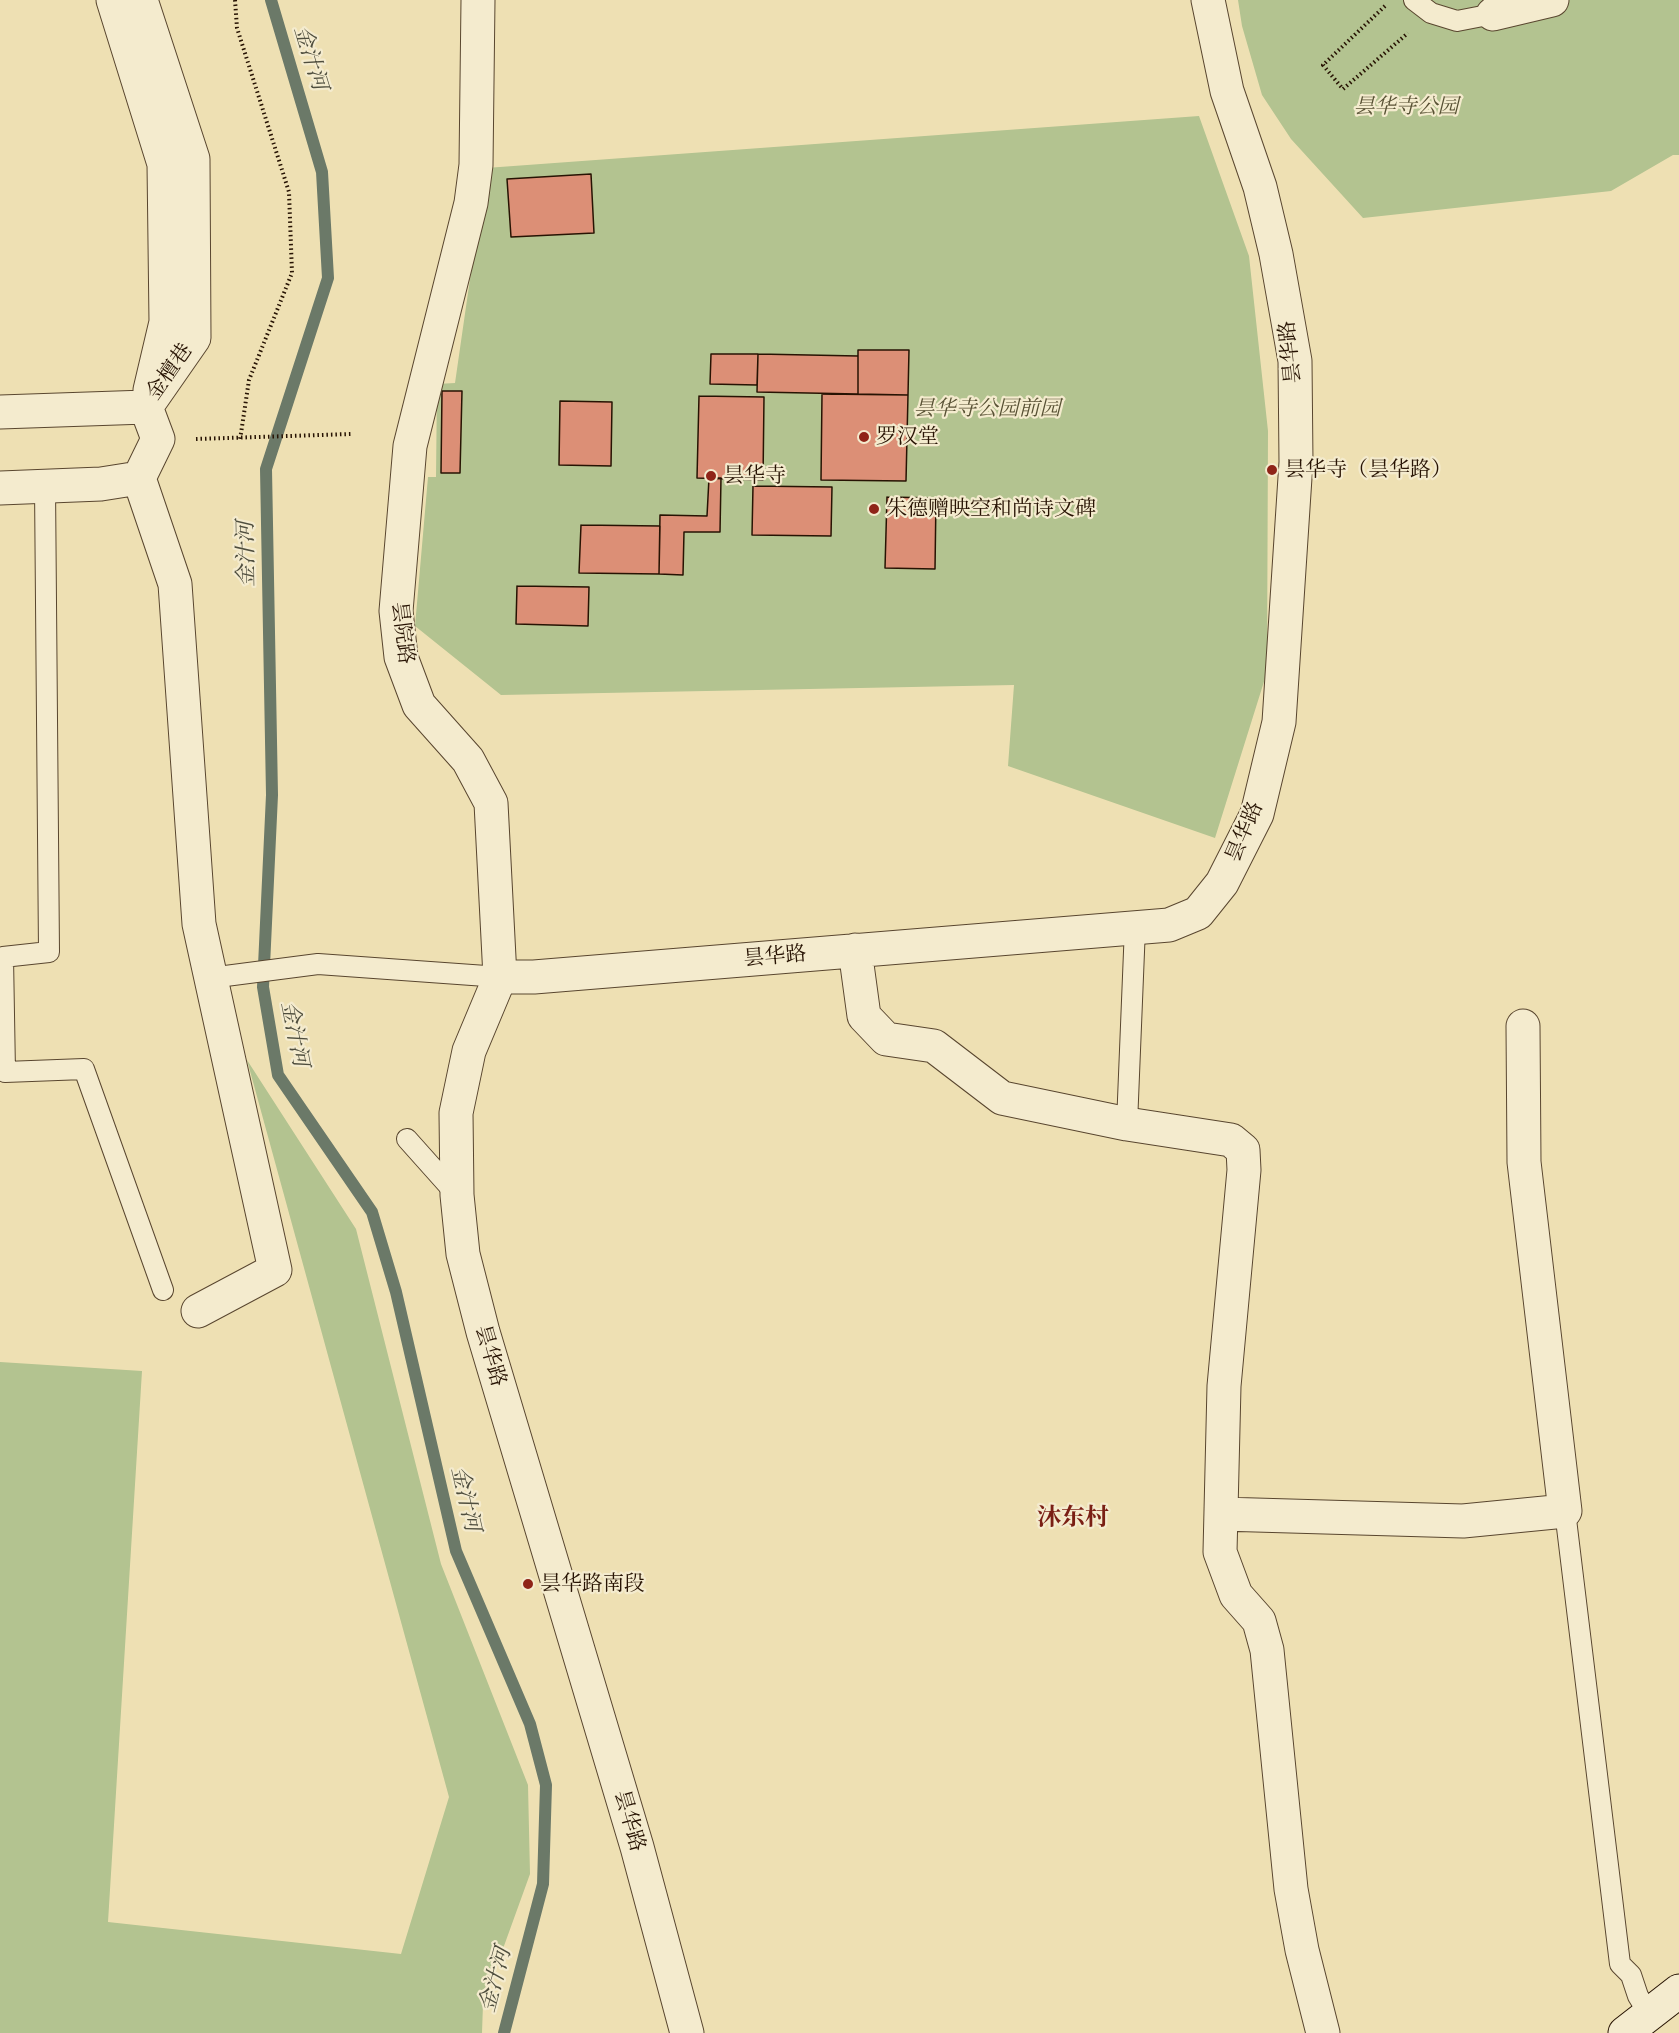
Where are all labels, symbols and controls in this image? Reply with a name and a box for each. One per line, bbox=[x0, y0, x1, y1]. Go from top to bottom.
water label: 金汁河 bbox=[288, 23, 332, 93]
park label: 昙华寺公园 bbox=[1354, 94, 1458, 120]
street label: 昙华路 bbox=[1275, 319, 1307, 385]
street label: 金檀巷 bbox=[142, 339, 198, 405]
park label: 昙华寺公园前园 bbox=[914, 396, 1060, 422]
place label: 罗汉堂 bbox=[876, 424, 939, 450]
marker: 罗汉堂 bbox=[857, 430, 871, 444]
place label: 昙华寺（昙华路） bbox=[1284, 457, 1452, 483]
place label: 昙华寺 bbox=[723, 463, 786, 489]
marker: 昙华寺（昙华路） bbox=[1265, 463, 1279, 477]
marker: 昙华寺 bbox=[704, 469, 718, 483]
place label: 朱德赠映空和尚诗文碑 bbox=[886, 496, 1096, 522]
marker: 朱德赠映空和尚诗文碑 bbox=[867, 502, 881, 516]
water label: 金汁河 bbox=[233, 521, 261, 587]
street label: 昙院路 bbox=[386, 600, 418, 666]
street label: 昙华路 bbox=[1221, 798, 1269, 866]
street label: 昙华路 bbox=[743, 942, 807, 972]
water label: 金汁河 bbox=[275, 999, 313, 1069]
street label: 昙华路 bbox=[469, 1322, 511, 1390]
water label: 金汁河 bbox=[445, 1464, 485, 1534]
district label: 沐东村 bbox=[1037, 1505, 1109, 1533]
place label: 昙华路南段 bbox=[540, 1571, 645, 1597]
marker: 昙华路南段 bbox=[521, 1577, 535, 1591]
street label: 昙华路 bbox=[608, 1787, 650, 1855]
water label: 金汁河 bbox=[475, 1945, 517, 2015]

